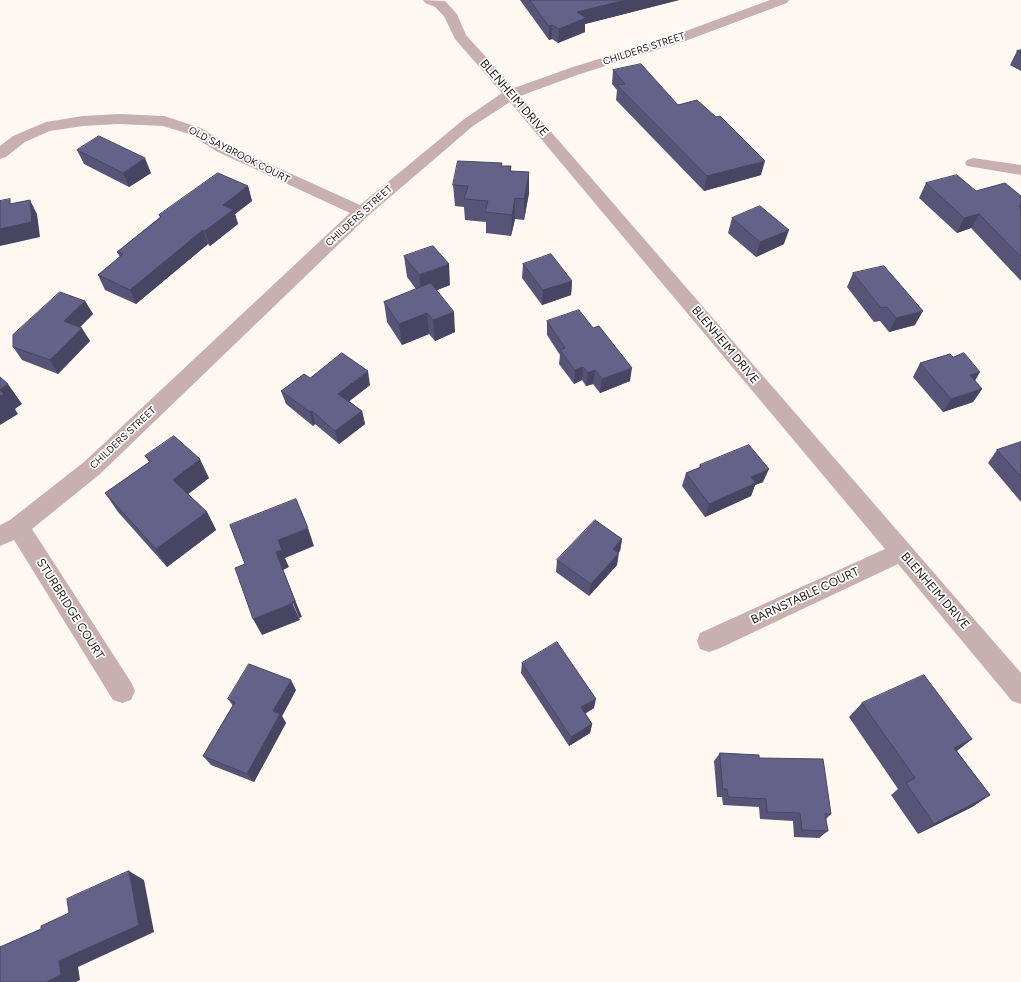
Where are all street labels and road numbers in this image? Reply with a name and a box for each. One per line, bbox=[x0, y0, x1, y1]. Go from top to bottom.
street label: CHILDERS STREET bbox=[601, 30, 687, 68]
street label: BLENHEIM DRIVE bbox=[477, 57, 551, 139]
street label: OLD SAYBROOK COURT bbox=[187, 124, 291, 186]
street label: CHILDERS STREET bbox=[323, 183, 395, 249]
street label: BLENHEIM DRIVE bbox=[688, 303, 762, 387]
street label: CHILDERS STREET bbox=[88, 404, 158, 472]
street label: BLENHEIM DRIVE bbox=[898, 550, 972, 632]
street label: STURBRIDGE COURT bbox=[33, 556, 107, 662]
street label: BARNSTABLE COURT bbox=[749, 565, 861, 627]

